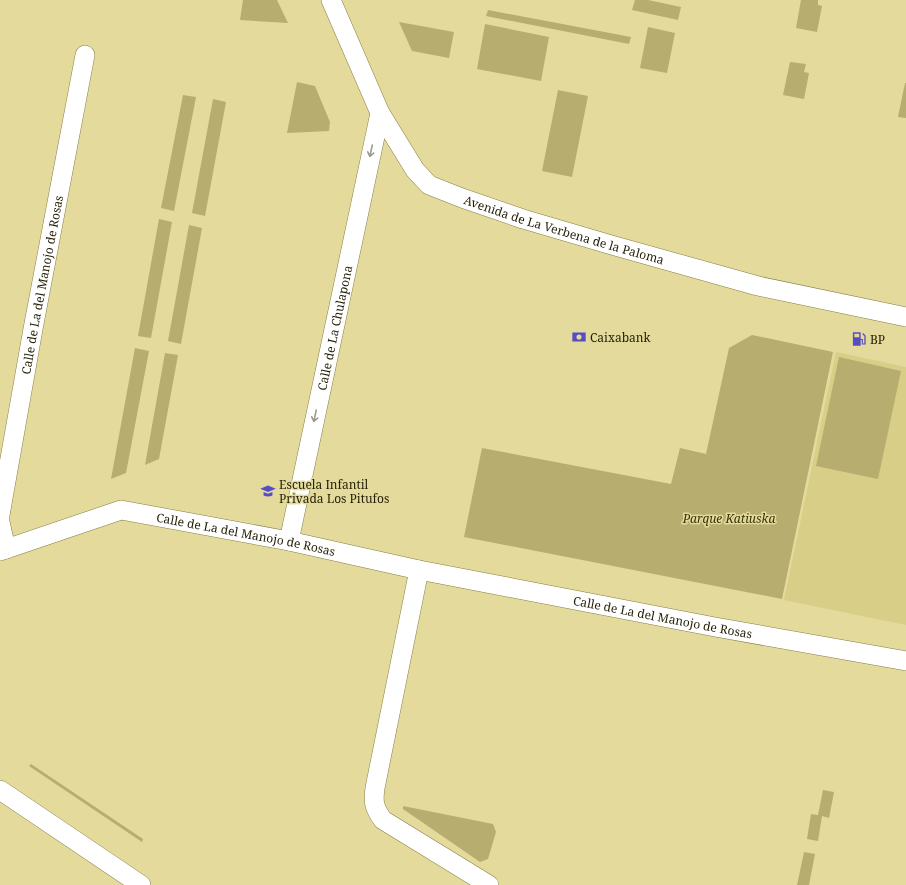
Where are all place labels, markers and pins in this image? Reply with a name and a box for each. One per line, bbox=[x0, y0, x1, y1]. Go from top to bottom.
bank icon: Caixabank bbox=[571, 329, 587, 345]
place label: Caixabank bbox=[590, 329, 652, 346]
fuel station icon: BP bbox=[851, 331, 867, 347]
place label: BP bbox=[870, 331, 885, 348]
place label: Escuela Infantil Privada Los Pitufos bbox=[279, 476, 389, 507]
school or university icon: Escuela Infantil Privada Los Pitufos bbox=[260, 483, 276, 499]

